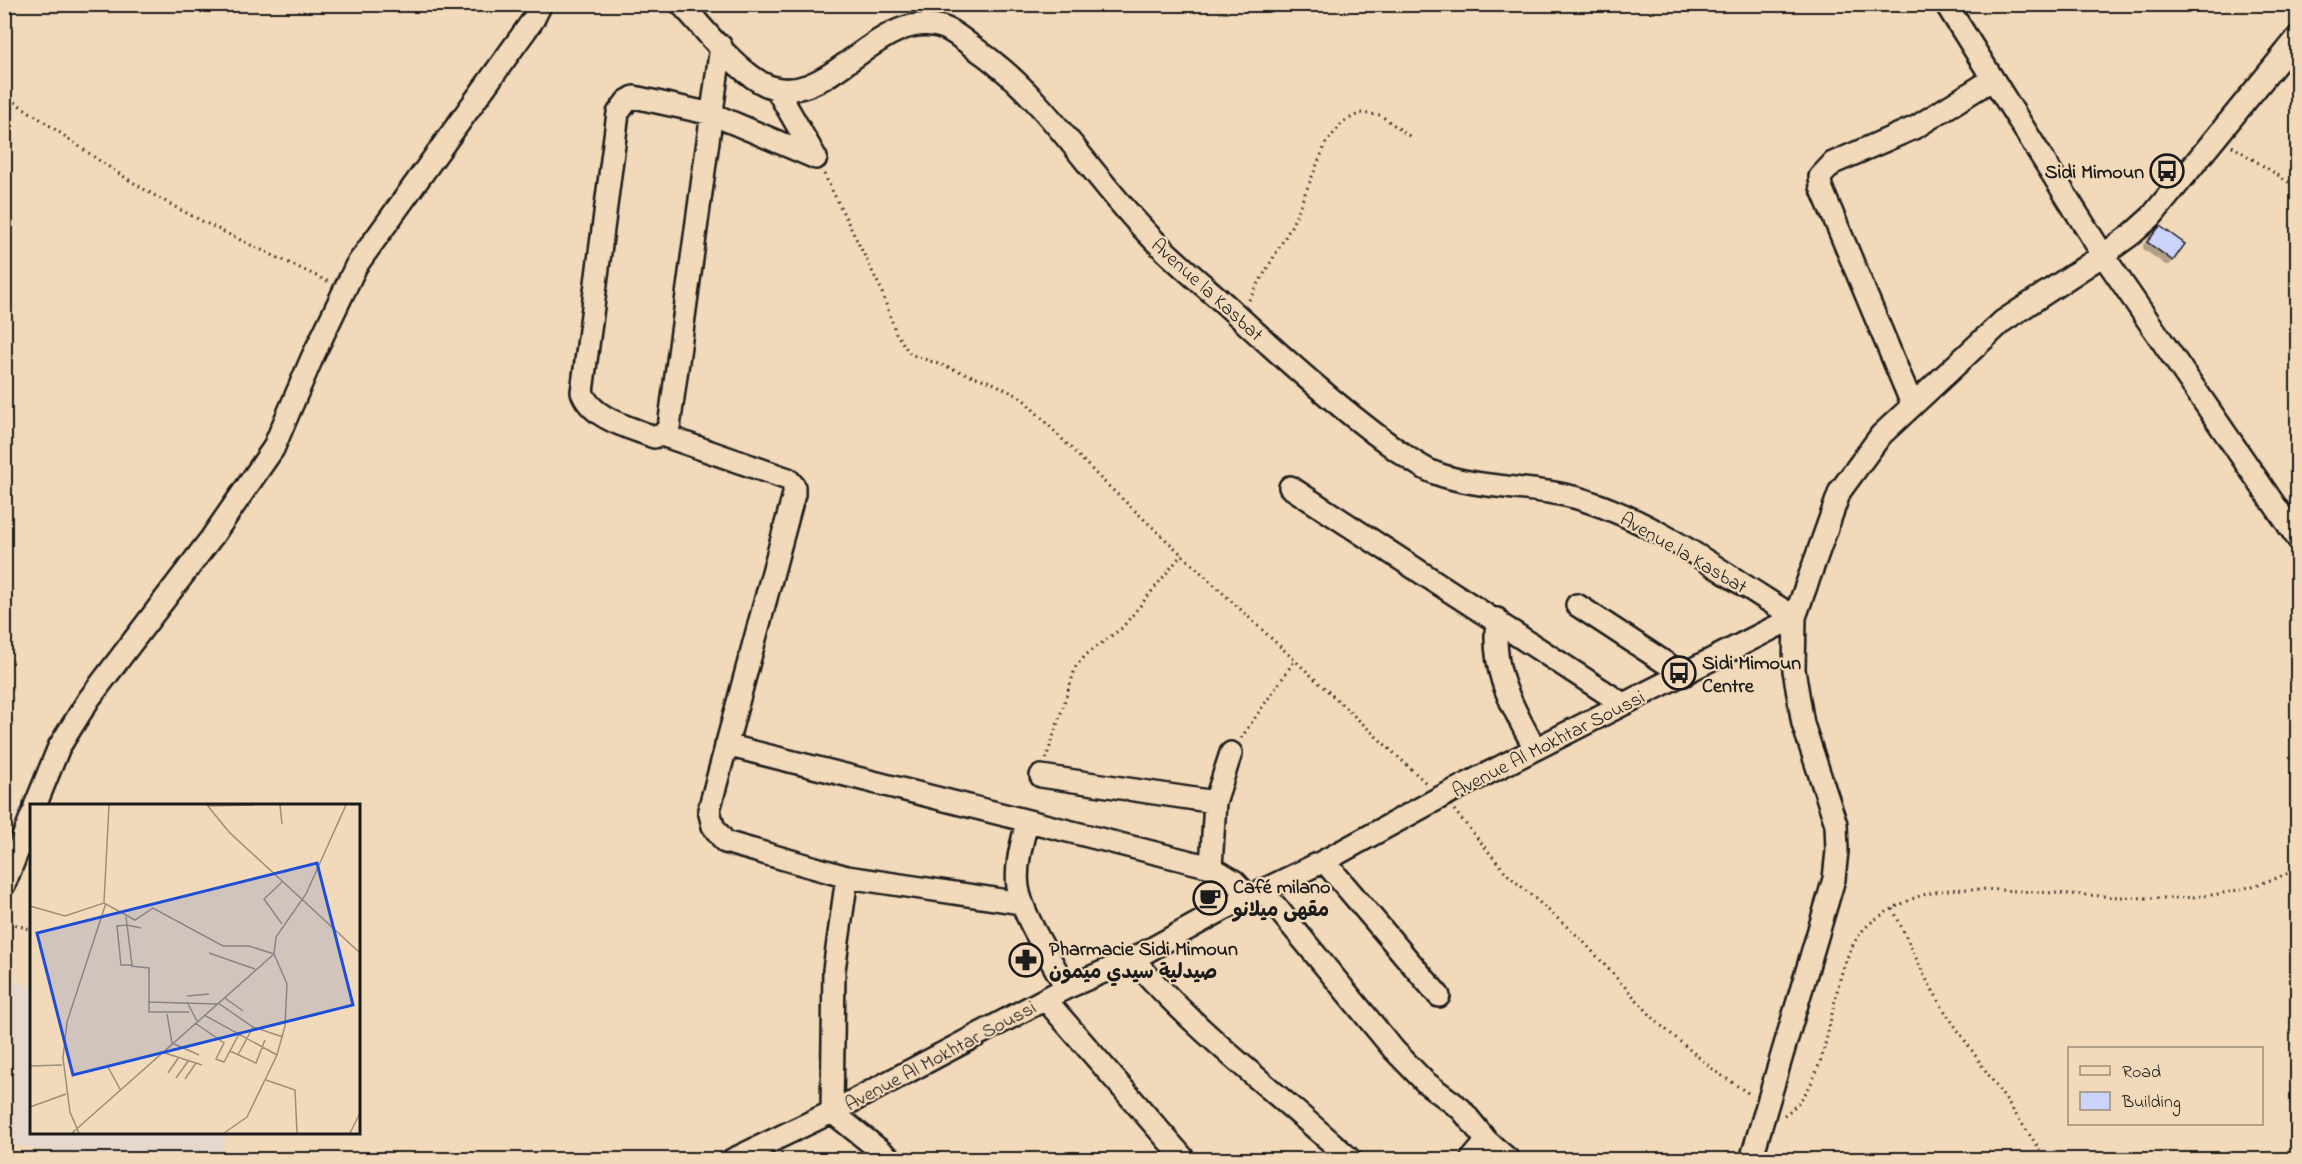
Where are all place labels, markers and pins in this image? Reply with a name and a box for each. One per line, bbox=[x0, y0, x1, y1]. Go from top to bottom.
bus stop icon: Sidi Mimoun bbox=[2149, 153, 2185, 189]
place label: Sidi Mimoun bbox=[2045, 159, 2144, 188]
place label: Sidi Mimoun Centre bbox=[1702, 650, 1801, 702]
bus stop icon: Sidi Mimoun Centre bbox=[1661, 655, 1697, 691]
place label: Café milano مقهى ميلانو bbox=[1231, 874, 1330, 926]
cafe icon: Café milano مقهى ميلانو bbox=[1192, 880, 1228, 916]
place label: Pharmacie Sidi Mimoun صيدلية سيدي ميمون bbox=[1049, 936, 1238, 988]
pharmacy icon: Pharmacie Sidi Mimoun صيدلية سيدي ميمون bbox=[1008, 942, 1044, 978]

